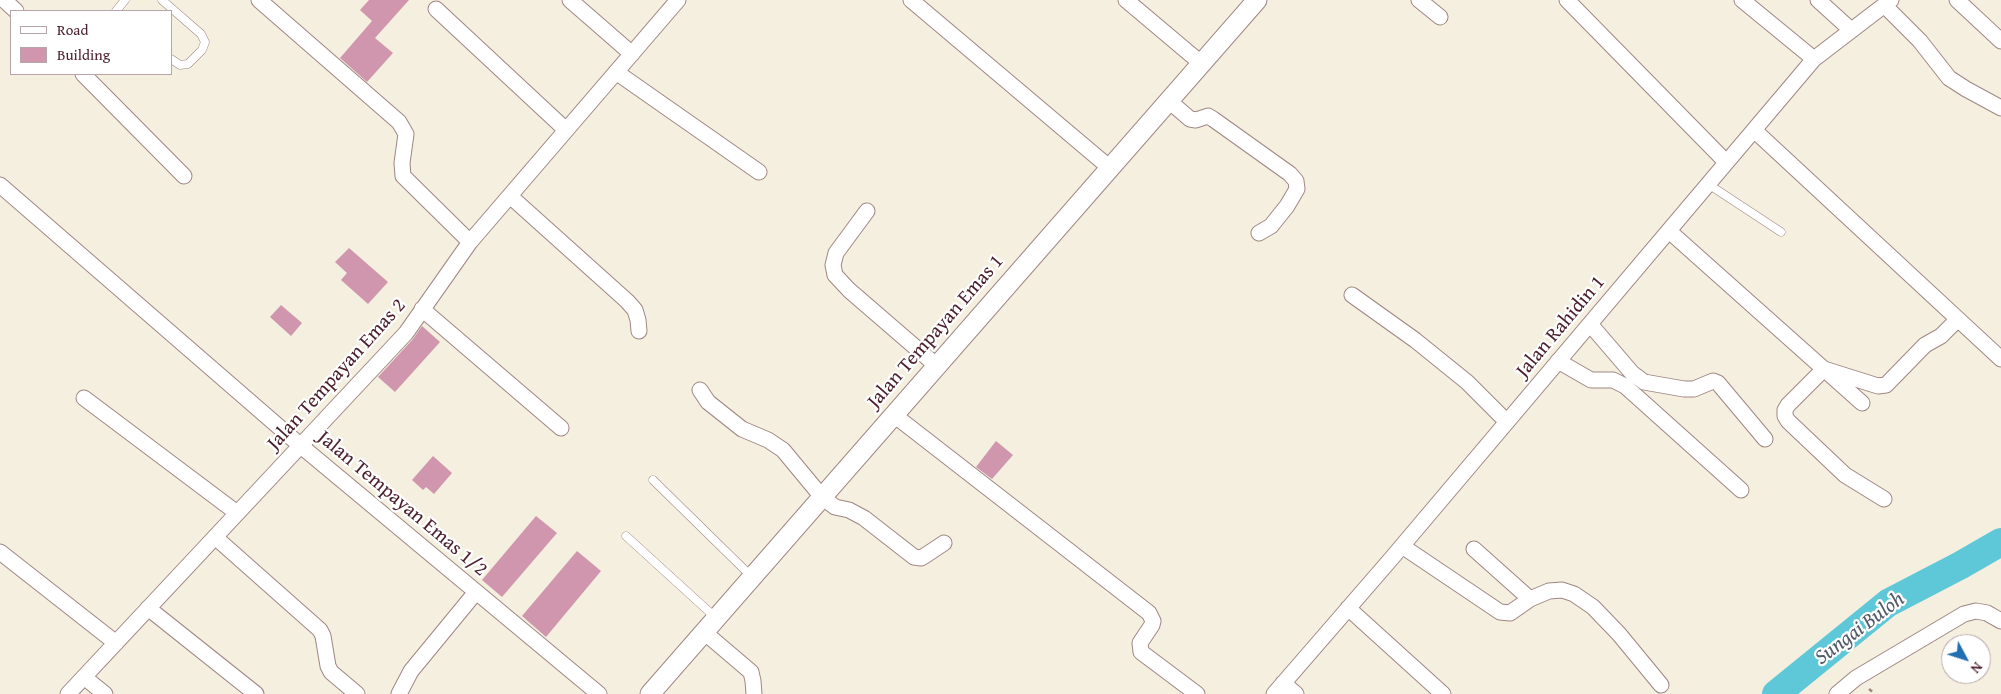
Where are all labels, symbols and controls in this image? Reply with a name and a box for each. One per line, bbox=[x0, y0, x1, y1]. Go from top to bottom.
legend bbox=[10, 10, 172, 75]
text: Road bbox=[57, 19, 88, 40]
text: Building bbox=[57, 44, 110, 65]
street label: Jalan Tempayan Emas 1 bbox=[863, 250, 1009, 414]
street label: Jalan Rahidin 1 bbox=[1511, 271, 1611, 383]
street label: Jalan Tempayan Emas 2 bbox=[263, 294, 411, 456]
street label: Jalan Tempayan Emas 1/2 bbox=[312, 426, 492, 582]
water label: Sungai Buloh bbox=[1810, 587, 1910, 671]
north arrow bbox=[1941, 634, 1991, 684]
text: N bbox=[1966, 658, 1987, 678]

